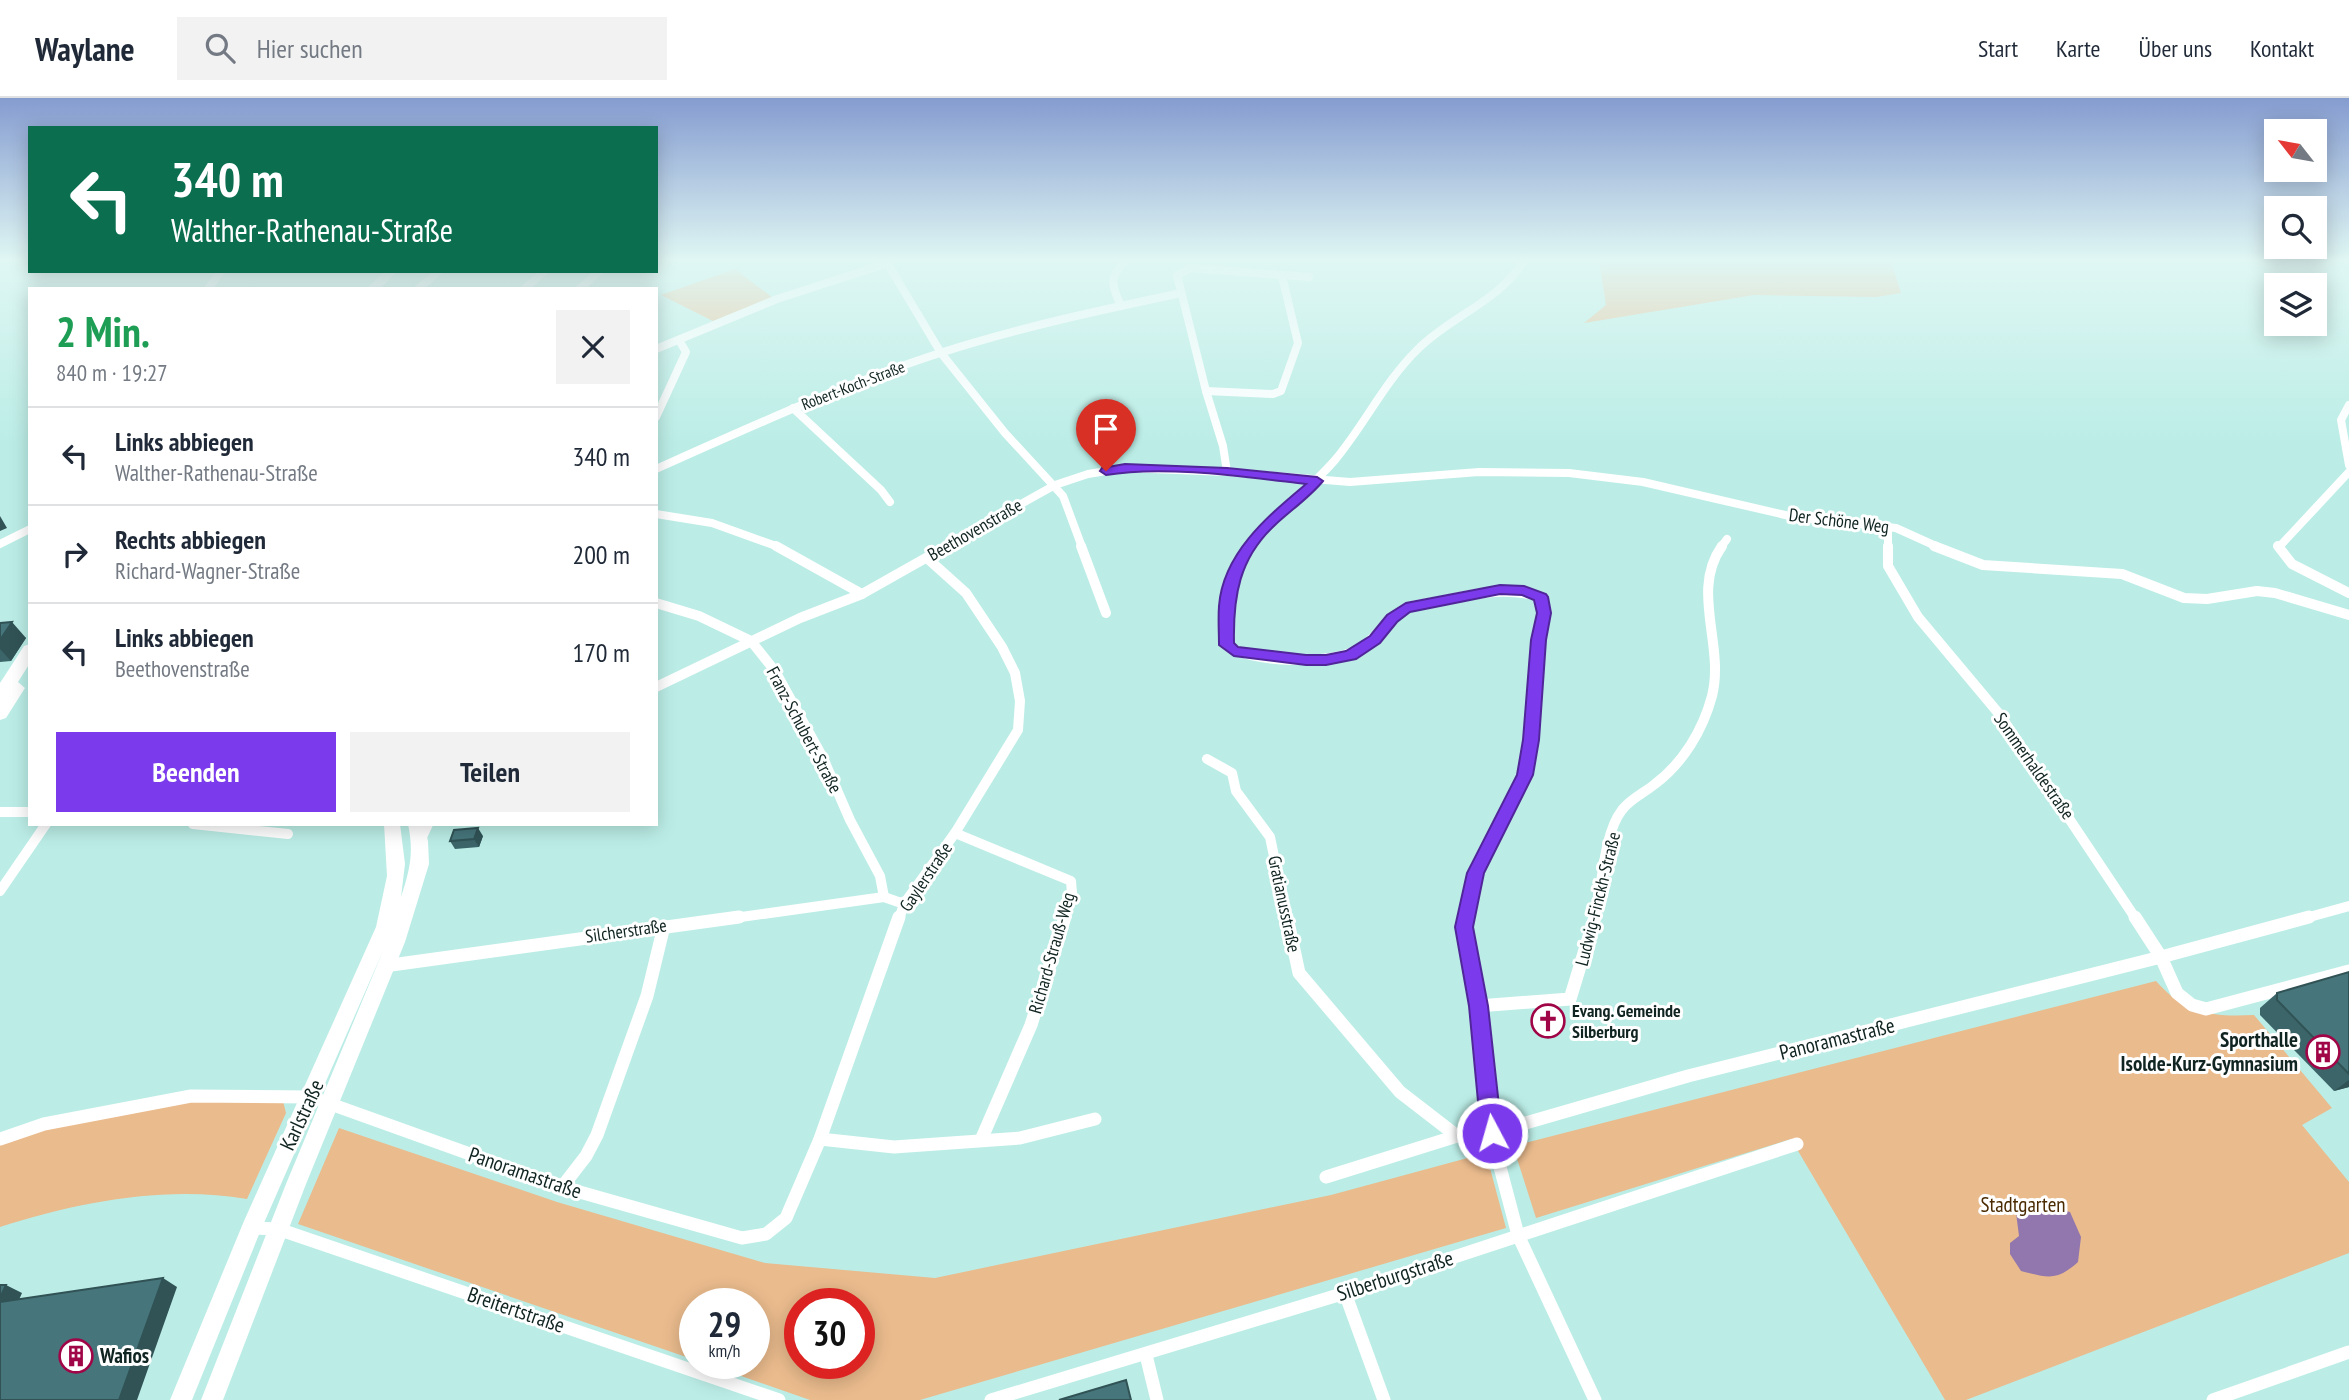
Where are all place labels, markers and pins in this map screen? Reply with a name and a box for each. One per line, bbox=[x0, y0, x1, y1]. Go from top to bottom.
pin bbox=[1076, 399, 1136, 471]
place label: Evang. Gemeinde Silberburg bbox=[1572, 999, 1681, 1043]
church icon: Evang. Gemeinde Silberburg bbox=[1529, 1002, 1567, 1040]
place label: Sporthalle Isolde-Kurz-Gymnasium bbox=[2121, 1026, 2298, 1077]
building icon: Sporthalle Isolde-Kurz-Gymnasium bbox=[2304, 1033, 2342, 1071]
building icon: Wafios bbox=[57, 1337, 95, 1375]
place label: Wafios bbox=[99, 1342, 149, 1369]

